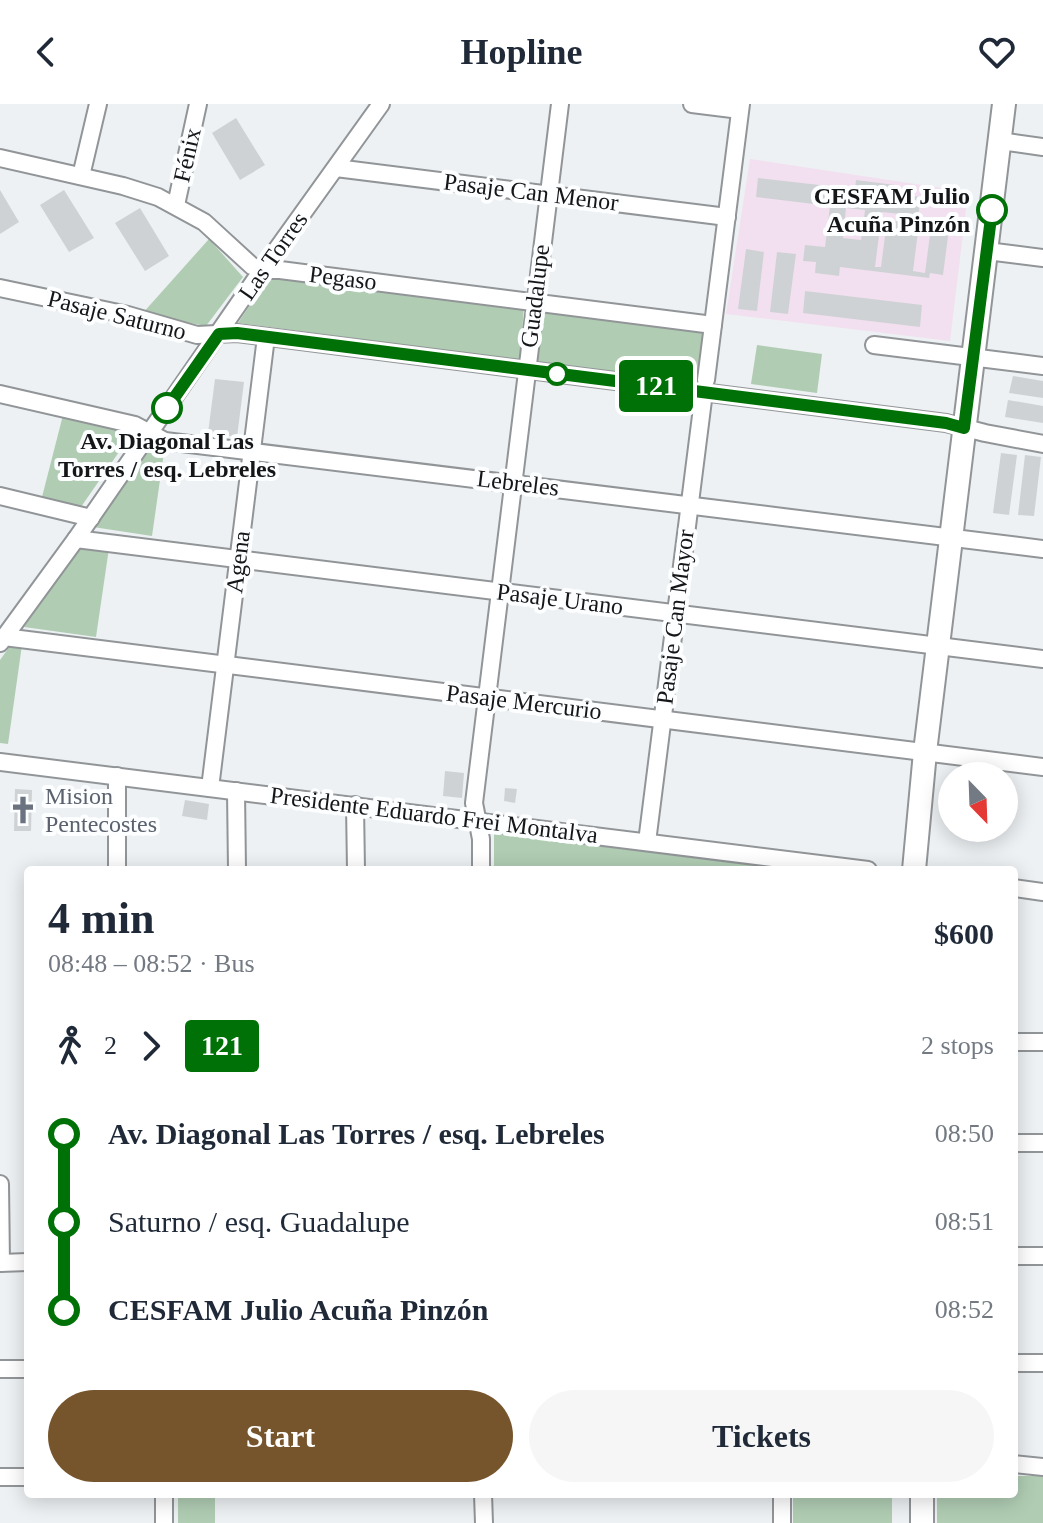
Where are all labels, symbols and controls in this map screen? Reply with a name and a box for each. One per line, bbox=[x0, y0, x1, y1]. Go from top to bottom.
icon: back bbox=[24, 30, 68, 74]
icon: heart bbox=[975, 30, 1019, 74]
text: Hopline bbox=[460, 32, 583, 72]
street label: Fénix bbox=[168, 125, 206, 185]
street label: Pasaje Can Menor bbox=[442, 168, 620, 216]
place label: CESFAM Julio Acuña Pinzón bbox=[814, 183, 970, 237]
marker: CESFAM Julio Acuña Pinzón bbox=[977, 195, 1007, 225]
street label: Las Torres bbox=[233, 207, 313, 305]
street label: Guadalupe bbox=[516, 243, 554, 349]
street label: Pegaso bbox=[308, 261, 378, 295]
street label: Pasaje Saturno bbox=[45, 285, 189, 345]
line badge: 121 bbox=[610, 360, 702, 412]
unlabelled marker bbox=[546, 363, 568, 385]
text: 121 bbox=[635, 370, 677, 401]
marker: Av. Diagonal Las Torres / esq. Lebreles bbox=[152, 393, 182, 423]
place label: Av. Diagonal Las Torres / esq. Lebreles bbox=[58, 428, 276, 482]
street label: Lebreles bbox=[475, 465, 561, 501]
street label: Pasaje Can Mayor bbox=[651, 528, 699, 706]
street label: Agena bbox=[221, 529, 255, 595]
street label: Pasaje Urano bbox=[495, 578, 625, 620]
street label: Pasaje Mercurio bbox=[445, 680, 603, 724]
north arrow bbox=[938, 762, 1018, 842]
map controls bbox=[938, 762, 1018, 842]
street label: Presidente Eduardo Frei Montalva bbox=[269, 782, 600, 848]
place label: Mision Pentecostes bbox=[45, 783, 157, 837]
church icon: Mision Pentecostes bbox=[8, 795, 38, 825]
text: 4 min bbox=[48, 894, 154, 943]
text: $600 bbox=[934, 917, 994, 950]
text: 08:48 – 08:52 · Bus bbox=[48, 949, 255, 978]
icon: walk bbox=[48, 1024, 92, 1068]
icon: forward bbox=[129, 1024, 173, 1068]
text: 121 bbox=[201, 1030, 243, 1061]
text: 2 bbox=[104, 1031, 117, 1060]
text: 2 stops bbox=[921, 1031, 994, 1060]
text: Av. Diagonal Las Torres / esq. Lebreles bbox=[108, 1117, 605, 1150]
text: 08:50 bbox=[935, 1119, 994, 1148]
text: Saturno / esq. Guadalupe bbox=[108, 1205, 410, 1238]
text: 08:51 bbox=[935, 1207, 994, 1236]
text: CESFAM Julio Acuña Pinzón bbox=[108, 1293, 488, 1326]
text: 08:52 bbox=[935, 1295, 994, 1324]
button: Start bbox=[48, 1390, 513, 1482]
button: Tickets bbox=[529, 1390, 994, 1482]

